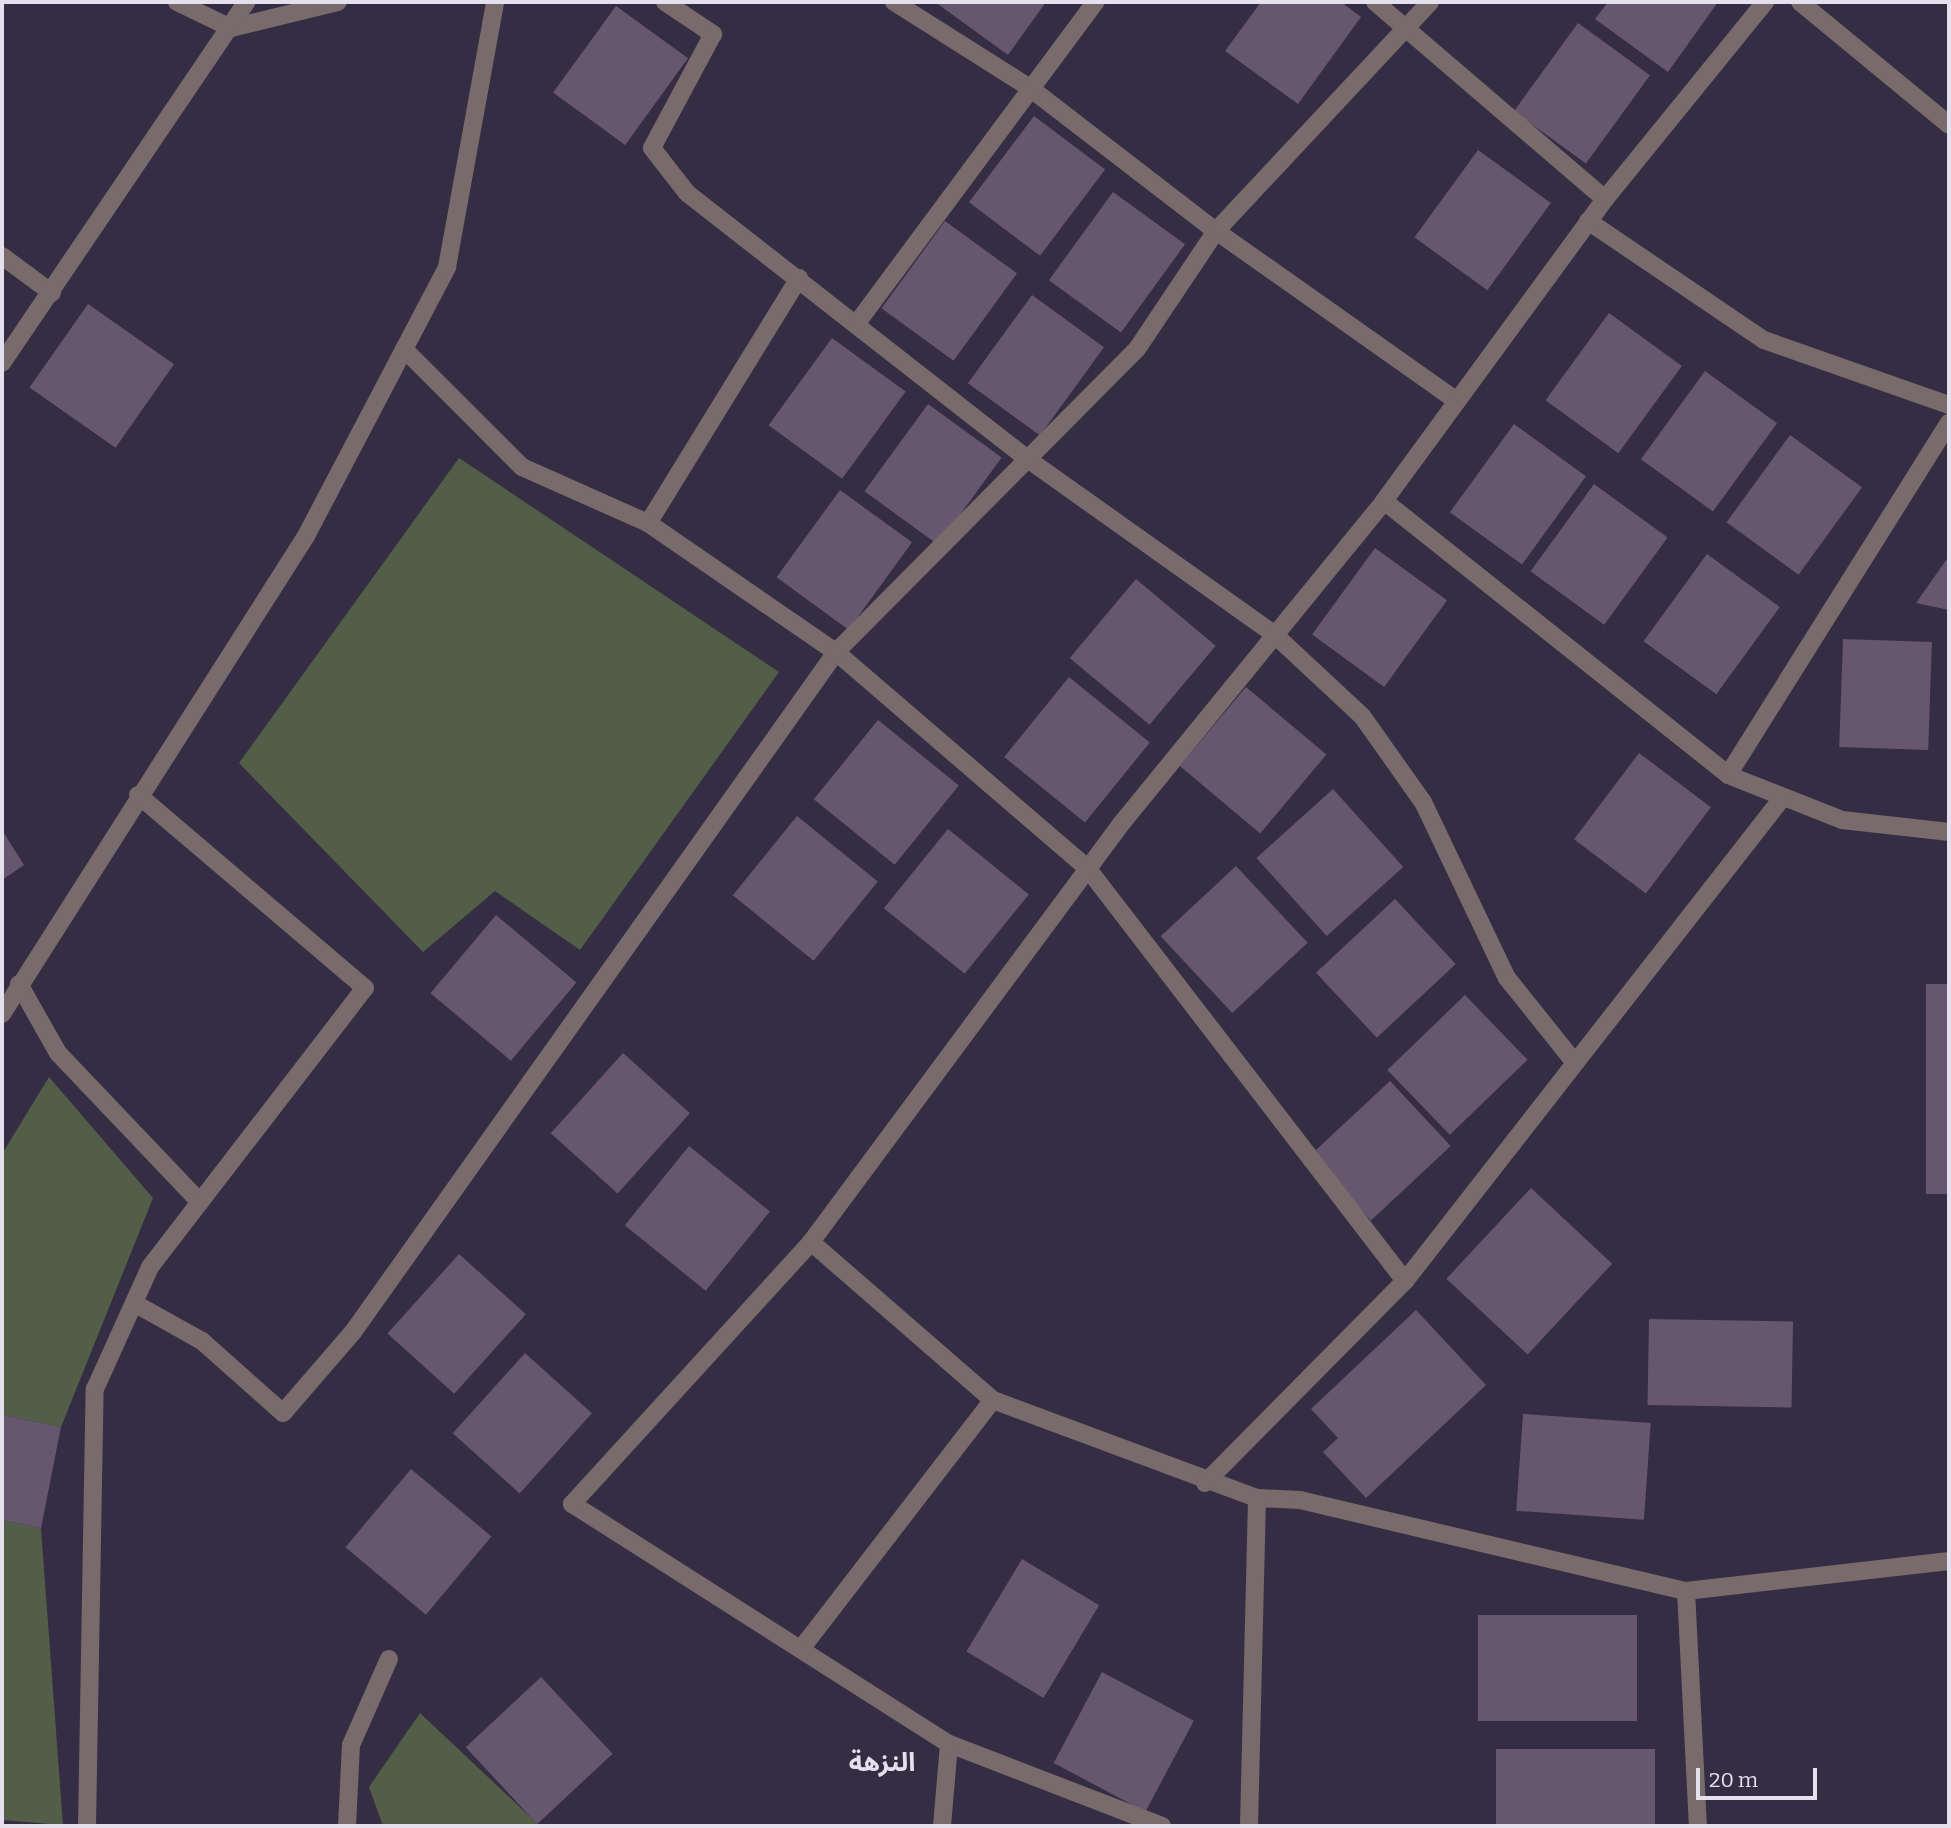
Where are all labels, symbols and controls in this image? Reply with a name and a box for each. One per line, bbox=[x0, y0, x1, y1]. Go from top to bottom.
district label: النزهة bbox=[849, 1747, 915, 1779]
scale bar bbox=[1699, 1755, 1820, 1799]
text: 20 m bbox=[1709, 1767, 1758, 1793]

